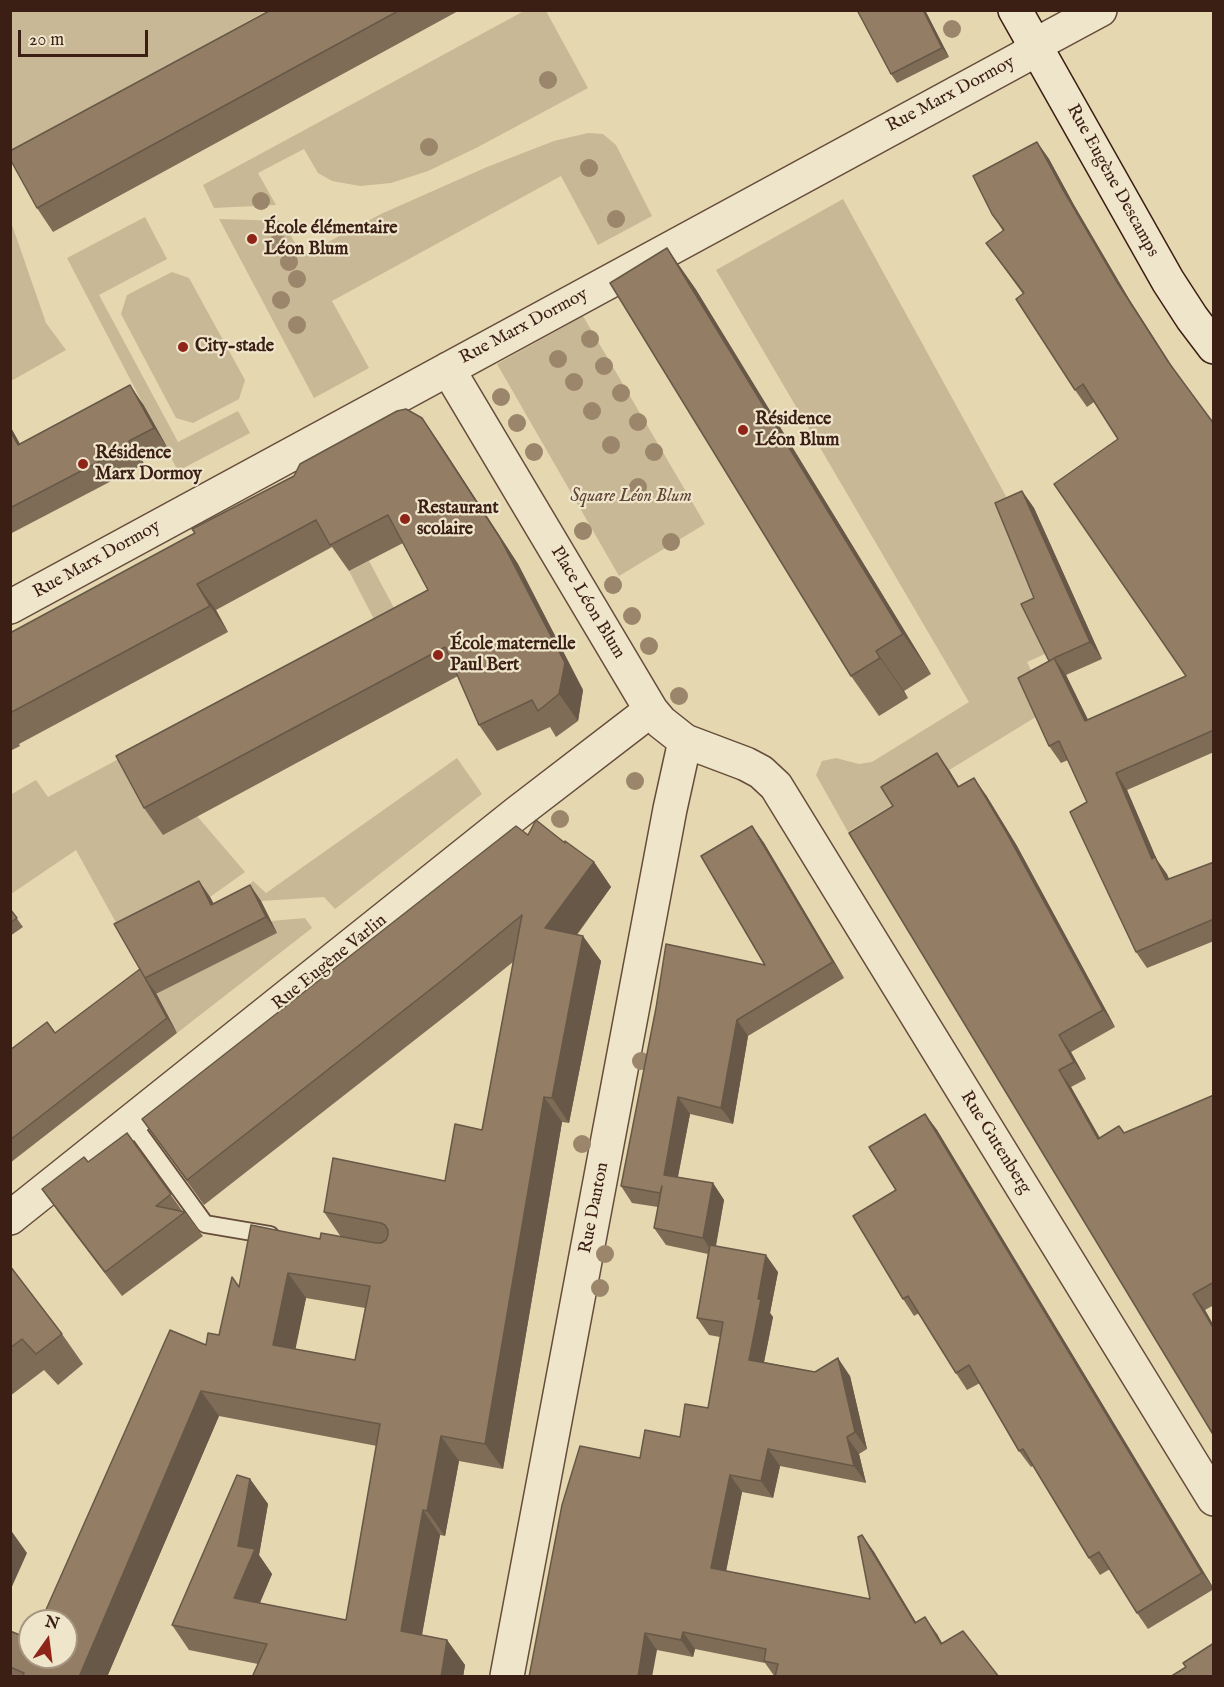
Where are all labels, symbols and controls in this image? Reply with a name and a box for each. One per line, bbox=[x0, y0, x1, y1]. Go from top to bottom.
scale bar bbox=[21, 18, 152, 56]
text: 20 m bbox=[29, 29, 64, 52]
street label: Rue Marx Dormoy bbox=[883, 52, 1019, 138]
street label: Rue Eugène Descamps bbox=[1061, 101, 1163, 261]
place label: École élémentaire Léon Blum bbox=[264, 218, 398, 260]
marker: École élémentaire Léon Blum bbox=[245, 232, 259, 246]
street label: Rue Marx Dormoy bbox=[456, 284, 592, 370]
place label: City-stade bbox=[195, 336, 274, 358]
marker: City-stade bbox=[176, 340, 190, 354]
place label: Résidence Léon Blum bbox=[755, 409, 839, 452]
marker: Résidence Léon Blum bbox=[736, 423, 750, 437]
place label: Résidence Marx Dormoy bbox=[95, 443, 202, 486]
marker: Résidence Marx Dormoy bbox=[76, 457, 90, 471]
park label: Square Léon Blum bbox=[570, 486, 692, 508]
place label: Restaurant scolaire bbox=[417, 498, 499, 540]
marker: Restaurant scolaire bbox=[398, 512, 412, 526]
street label: Rue Marx Dormoy bbox=[30, 516, 164, 604]
street label: Place Léon Blum bbox=[545, 543, 629, 663]
place label: École maternelle Paul Bert bbox=[450, 634, 575, 676]
marker: École maternelle Paul Bert bbox=[431, 648, 445, 662]
street label: Rue Eugène Varlin bbox=[268, 910, 392, 1016]
street label: Rue Gutenberg bbox=[955, 1088, 1035, 1198]
street label: Rue Danton bbox=[576, 1161, 614, 1255]
north arrow bbox=[18, 1609, 78, 1669]
text: N bbox=[43, 1612, 61, 1635]

